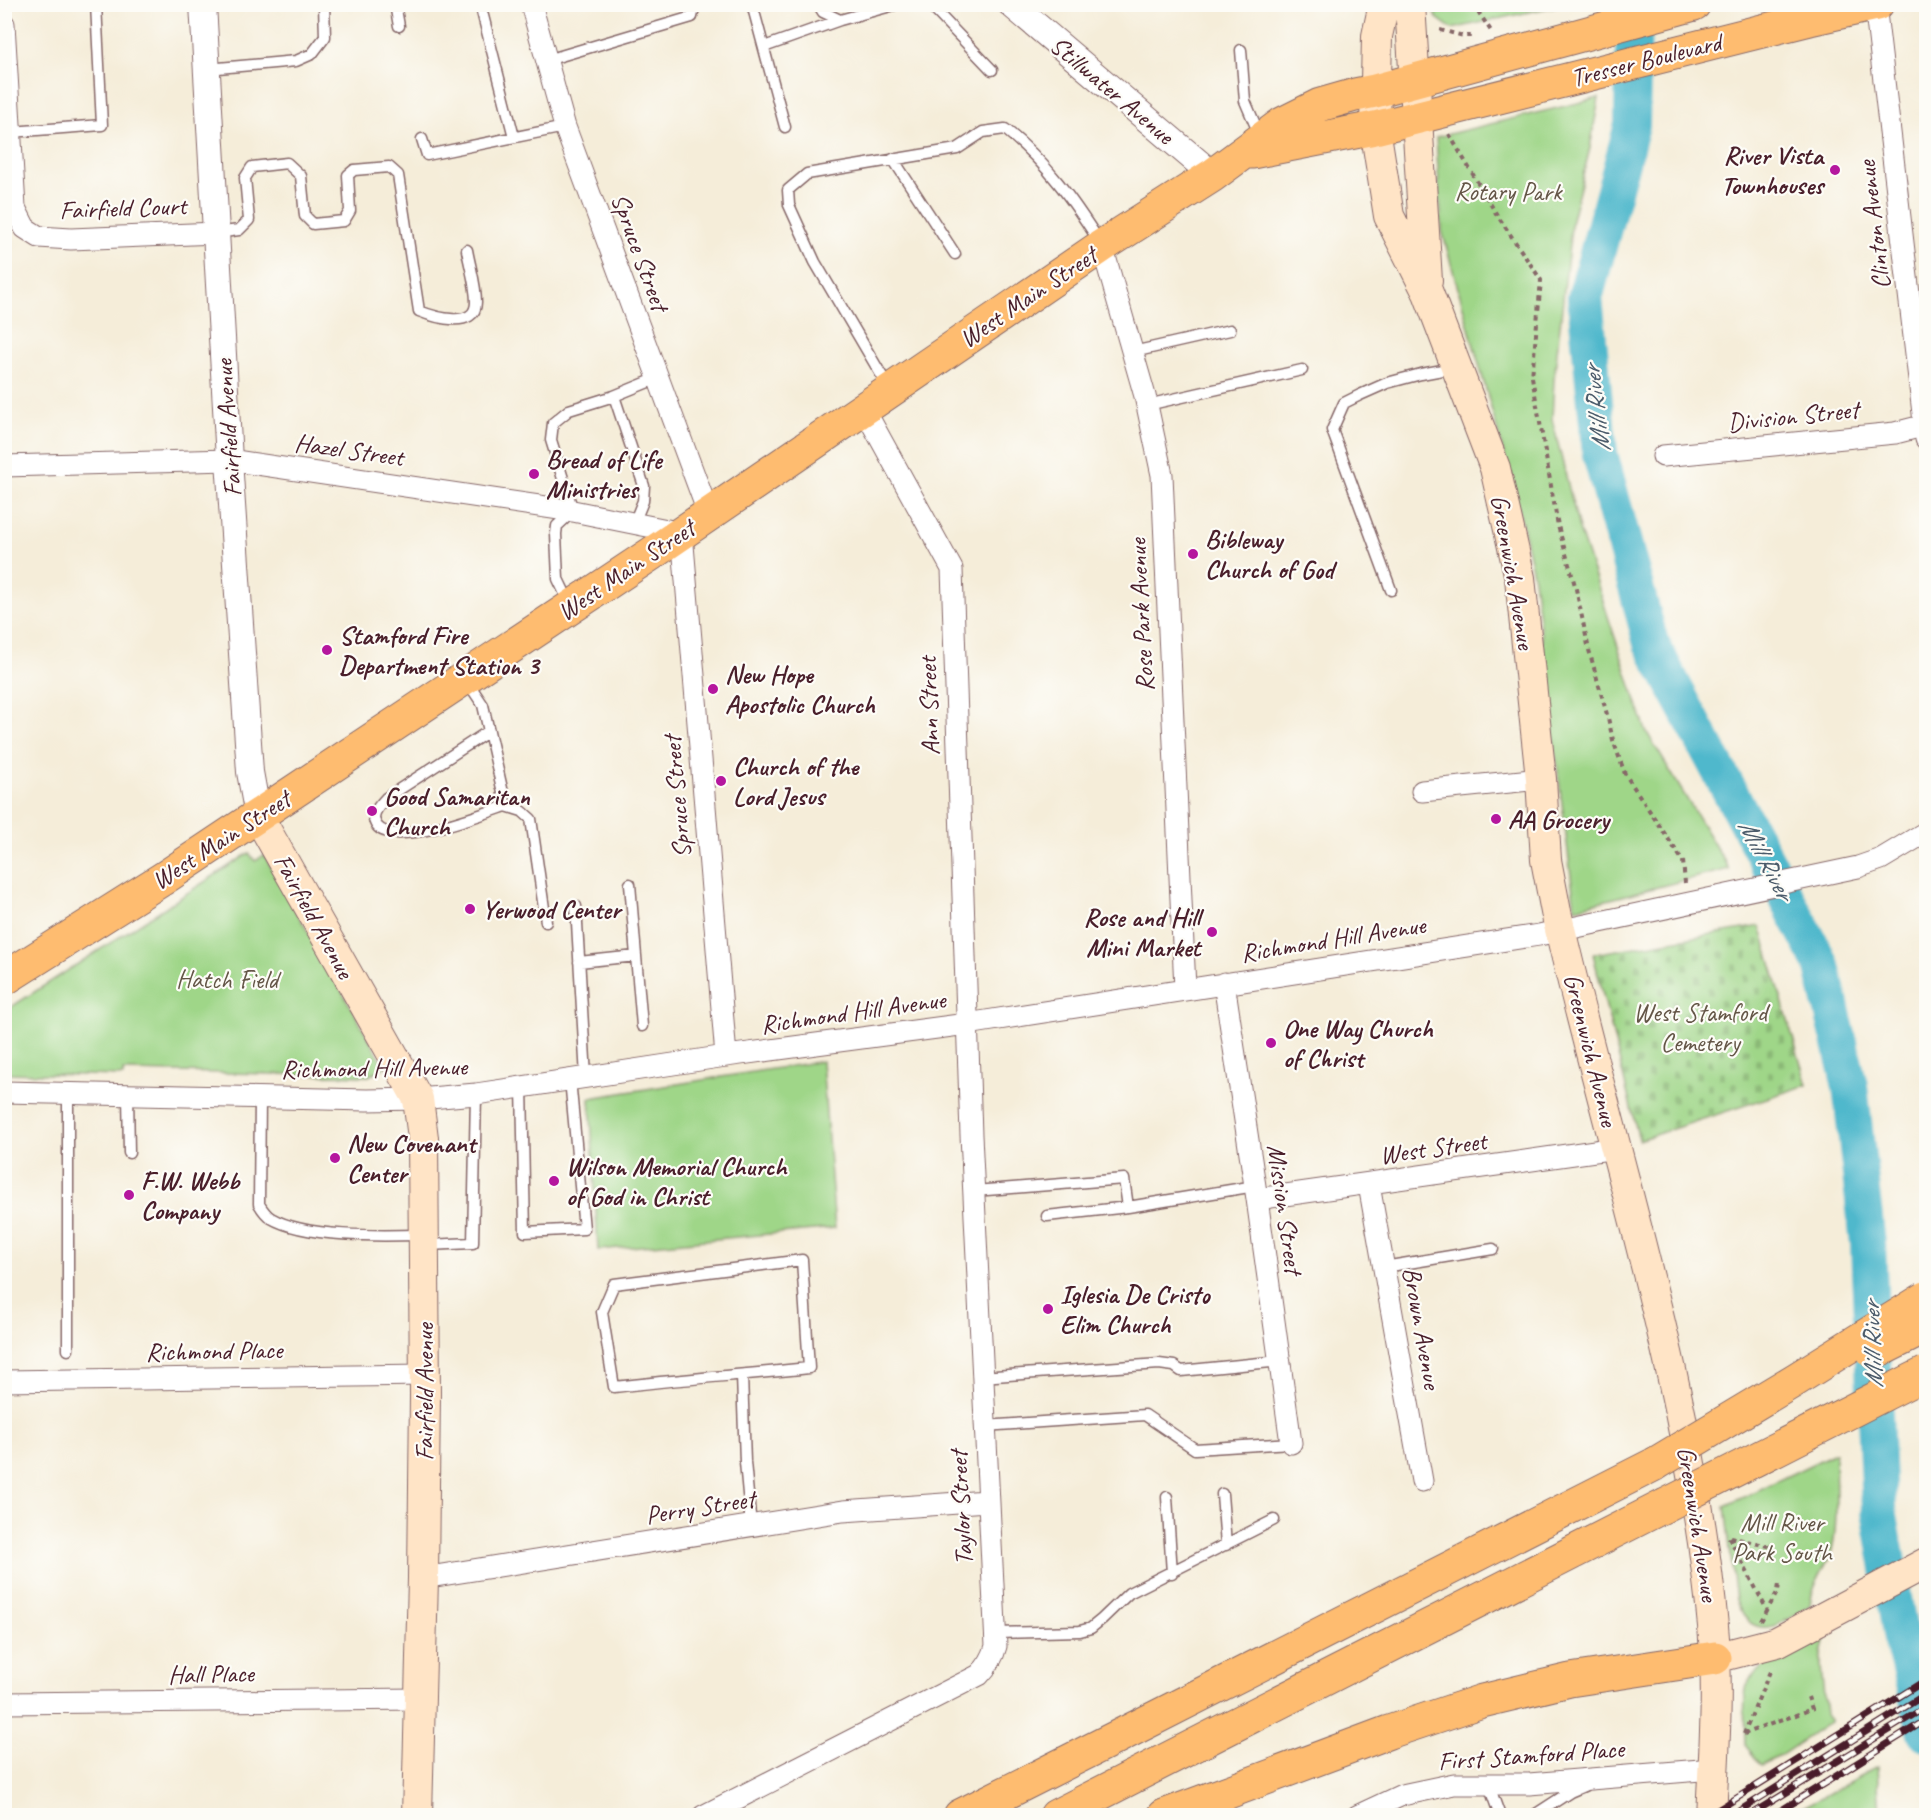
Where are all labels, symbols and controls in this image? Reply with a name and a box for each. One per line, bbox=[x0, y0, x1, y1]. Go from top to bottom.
street label: Tresser Boulevard bbox=[1568, 25, 1728, 95]
street label: Stillwater Avenue bbox=[1043, 29, 1182, 152]
place label: River Vista Townhouses bbox=[1721, 139, 1826, 202]
street label: Clinton Avenue bbox=[1850, 157, 1898, 291]
marker: River Vista Townhouses bbox=[1828, 163, 1842, 177]
park label: Rotary Park bbox=[1455, 175, 1563, 208]
street label: Fairfield Court bbox=[59, 189, 189, 227]
street label: Spruce Street bbox=[604, 189, 678, 318]
street label: West Main Street bbox=[953, 237, 1106, 355]
street label: Fairfield Avenue bbox=[207, 357, 249, 498]
water label: Mill River bbox=[1573, 359, 1618, 454]
street label: Division Street bbox=[1726, 392, 1864, 439]
street label: Hazel Street bbox=[293, 426, 408, 474]
place label: Bread of Life Ministries bbox=[546, 443, 664, 506]
marker: Bread of Life Ministries bbox=[527, 467, 541, 481]
street label: Greenwich Avenue bbox=[1483, 492, 1543, 653]
street label: West Main Street bbox=[551, 510, 704, 628]
place label: Bibleway Church of God bbox=[1205, 523, 1338, 586]
street label: Rose Park Avenue bbox=[1120, 536, 1161, 692]
marker: Bibleway Church of God bbox=[1186, 547, 1200, 561]
place label: Stamford Fire Department Station 3 bbox=[339, 619, 541, 682]
marker: Stamford Fire Department Station 3 bbox=[320, 643, 334, 657]
street label: Ann Street bbox=[911, 654, 947, 756]
place label: New Hope Apostolic Church bbox=[725, 658, 876, 721]
marker: New Hope Apostolic Church bbox=[706, 682, 720, 696]
street label: Spruce Street bbox=[655, 731, 699, 859]
place label: Church of the Lord Jesus bbox=[733, 750, 861, 813]
marker: Church of the Lord Jesus bbox=[714, 774, 728, 788]
place label: Good Samaritan Church bbox=[384, 780, 531, 843]
street label: West Main Street bbox=[145, 781, 299, 897]
place label: AA Grocery bbox=[1508, 803, 1612, 836]
marker: Good Samaritan Church bbox=[365, 804, 379, 818]
marker: AA Grocery bbox=[1489, 812, 1503, 826]
water label: Mill River bbox=[1731, 813, 1804, 910]
street label: Fairfield Avenue bbox=[266, 848, 363, 986]
place label: Yerwood Center bbox=[482, 893, 623, 926]
place label: Rose and Hill Mini Market bbox=[1084, 901, 1204, 964]
marker: Yerwood Center bbox=[463, 902, 477, 916]
street label: Richmond Hill Avenue bbox=[1238, 908, 1429, 970]
marker: Rose and Hill Mini Market bbox=[1205, 925, 1219, 939]
park label: Hatch Field bbox=[176, 963, 282, 996]
street label: Greenwich Avenue bbox=[1556, 970, 1626, 1131]
street label: Richmond Hill Avenue bbox=[758, 982, 949, 1041]
park label: West Stamford Cemetery bbox=[1633, 996, 1771, 1059]
place label: One Way Church of Christ bbox=[1283, 1012, 1434, 1075]
marker: One Way Church of Christ bbox=[1264, 1036, 1278, 1050]
street label: Richmond Hill Avenue bbox=[281, 1050, 469, 1086]
street label: West Street bbox=[1378, 1124, 1491, 1172]
place label: New Covenant Center bbox=[347, 1127, 479, 1190]
street label: Mission Street bbox=[1260, 1142, 1311, 1279]
place label: Wilson Memorial Church of God in Christ bbox=[566, 1150, 788, 1213]
marker: New Covenant Center bbox=[328, 1151, 342, 1165]
place label: F.W. Webb Company bbox=[141, 1164, 241, 1227]
marker: Wilson Memorial Church of God in Christ bbox=[547, 1174, 561, 1188]
marker: F.W. Webb Company bbox=[122, 1188, 136, 1202]
street label: Brown Avenue bbox=[1395, 1264, 1449, 1394]
place label: Iglesia De Cristo Elim Church bbox=[1060, 1278, 1211, 1341]
water label: Mill River bbox=[1853, 1296, 1890, 1389]
marker: Iglesia De Cristo Elim Church bbox=[1041, 1302, 1055, 1316]
street label: Fairfield Avenue bbox=[408, 1322, 441, 1461]
street label: Richmond Place bbox=[145, 1333, 285, 1369]
street label: Greenwich Avenue bbox=[1669, 1444, 1727, 1605]
street label: Taylor Street bbox=[941, 1446, 980, 1566]
street label: Perry Street bbox=[643, 1482, 760, 1532]
park label: Mill River Park South bbox=[1732, 1506, 1834, 1569]
street label: Hall Place bbox=[168, 1657, 256, 1691]
street label: First Stamford Place bbox=[1437, 1732, 1627, 1778]

